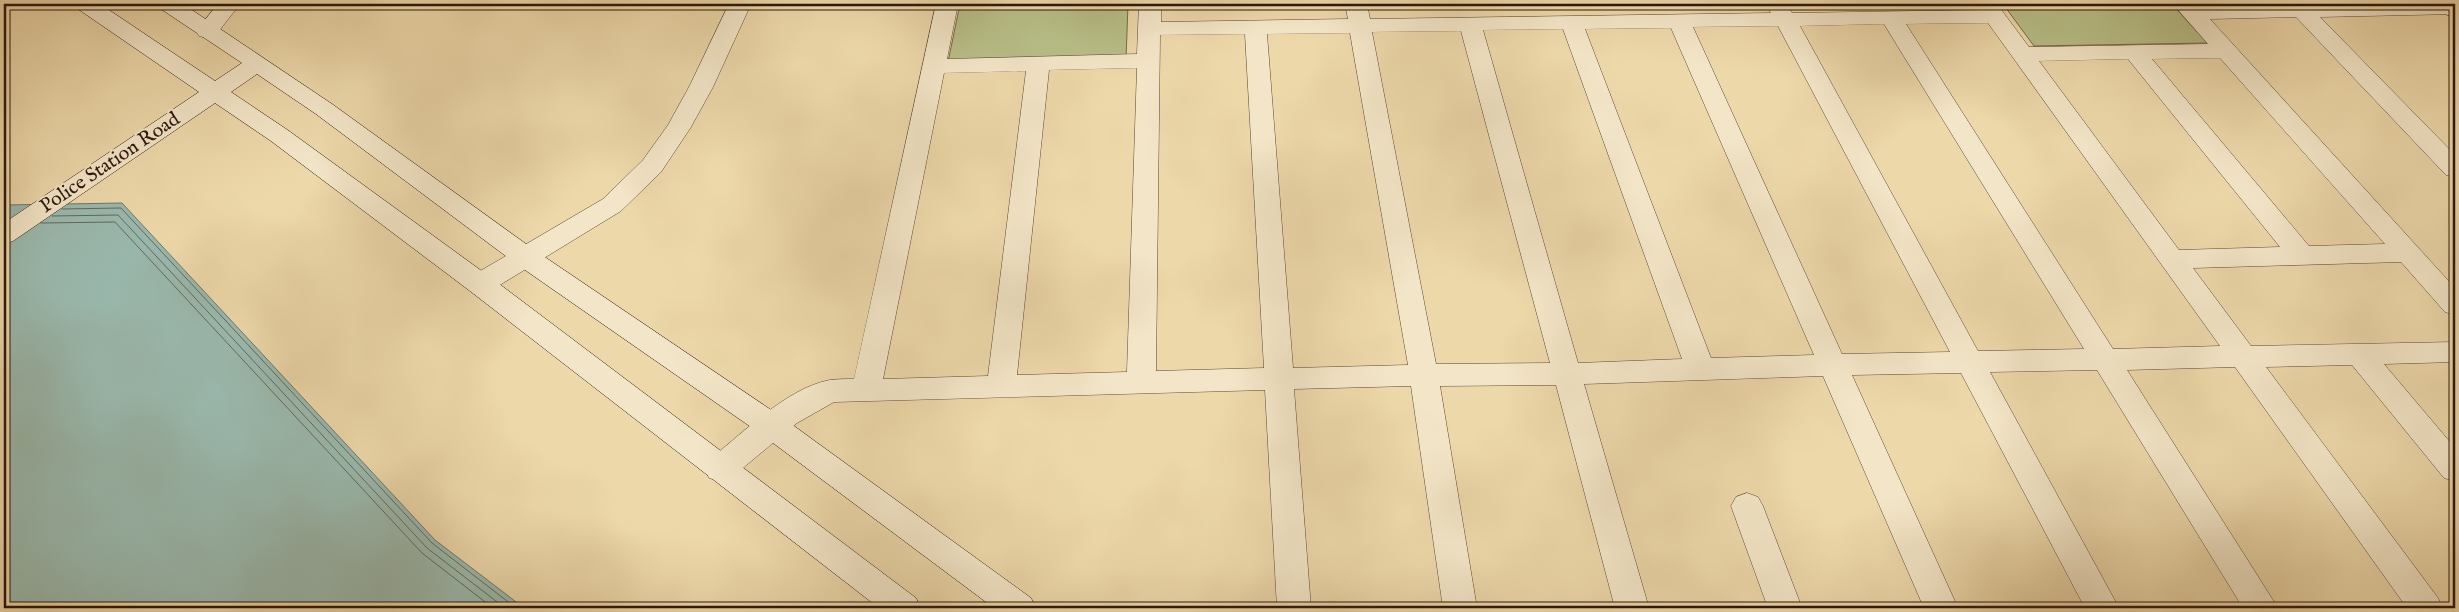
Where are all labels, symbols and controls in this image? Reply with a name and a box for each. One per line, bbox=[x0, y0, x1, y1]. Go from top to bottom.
street label: Police Station Road bbox=[35, 107, 185, 219]

